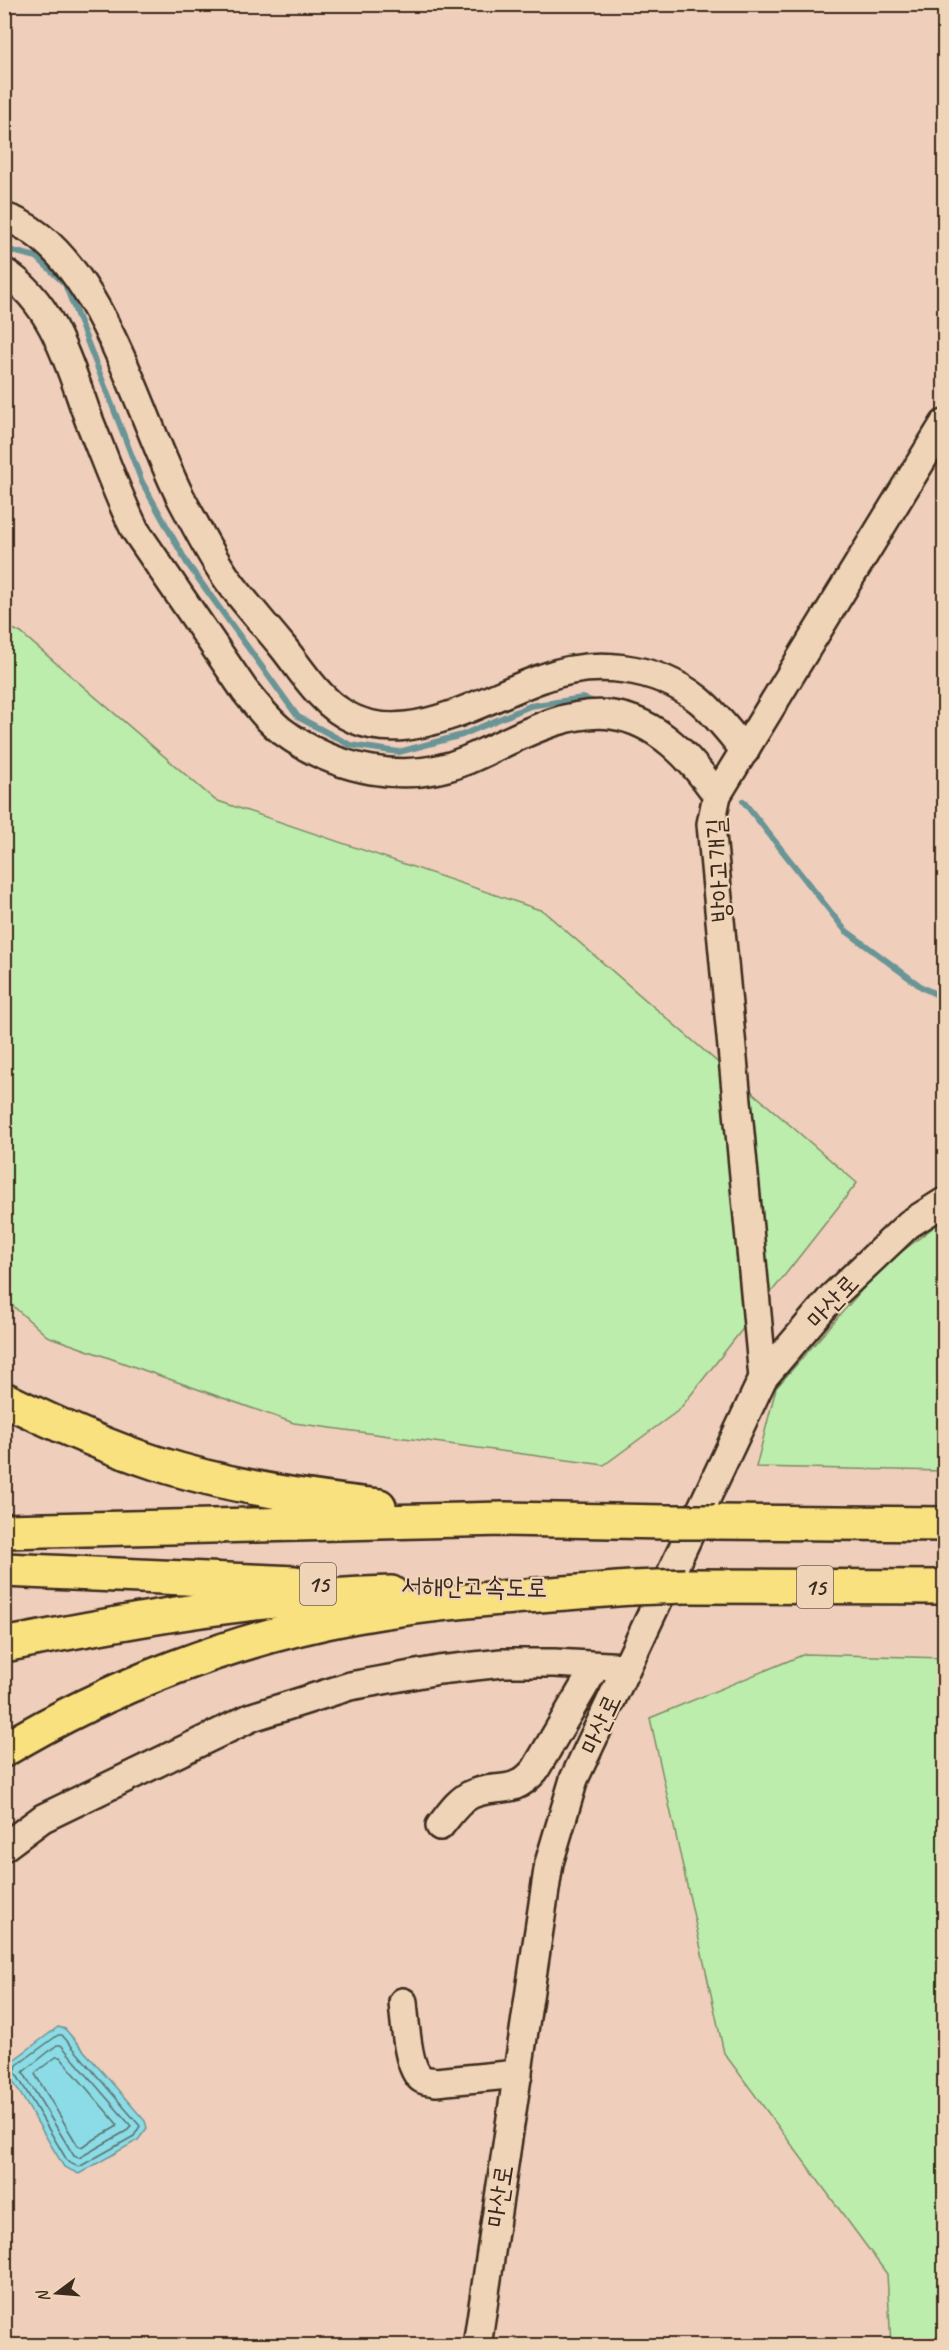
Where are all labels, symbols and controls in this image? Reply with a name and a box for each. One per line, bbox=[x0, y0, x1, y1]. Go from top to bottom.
street label: 방아고개길 bbox=[699, 817, 738, 923]
street label: 마산로 bbox=[799, 1267, 866, 1336]
road number: 15 bbox=[300, 1563, 336, 1605]
road number: 15 bbox=[797, 1566, 833, 1608]
street label: 서해안고속도로 bbox=[400, 1569, 547, 1604]
street label: 마산로 bbox=[572, 1689, 629, 1760]
street label: 마산로 bbox=[478, 2163, 521, 2230]
north arrow bbox=[27, 2263, 87, 2323]
text: N bbox=[32, 2286, 55, 2304]

